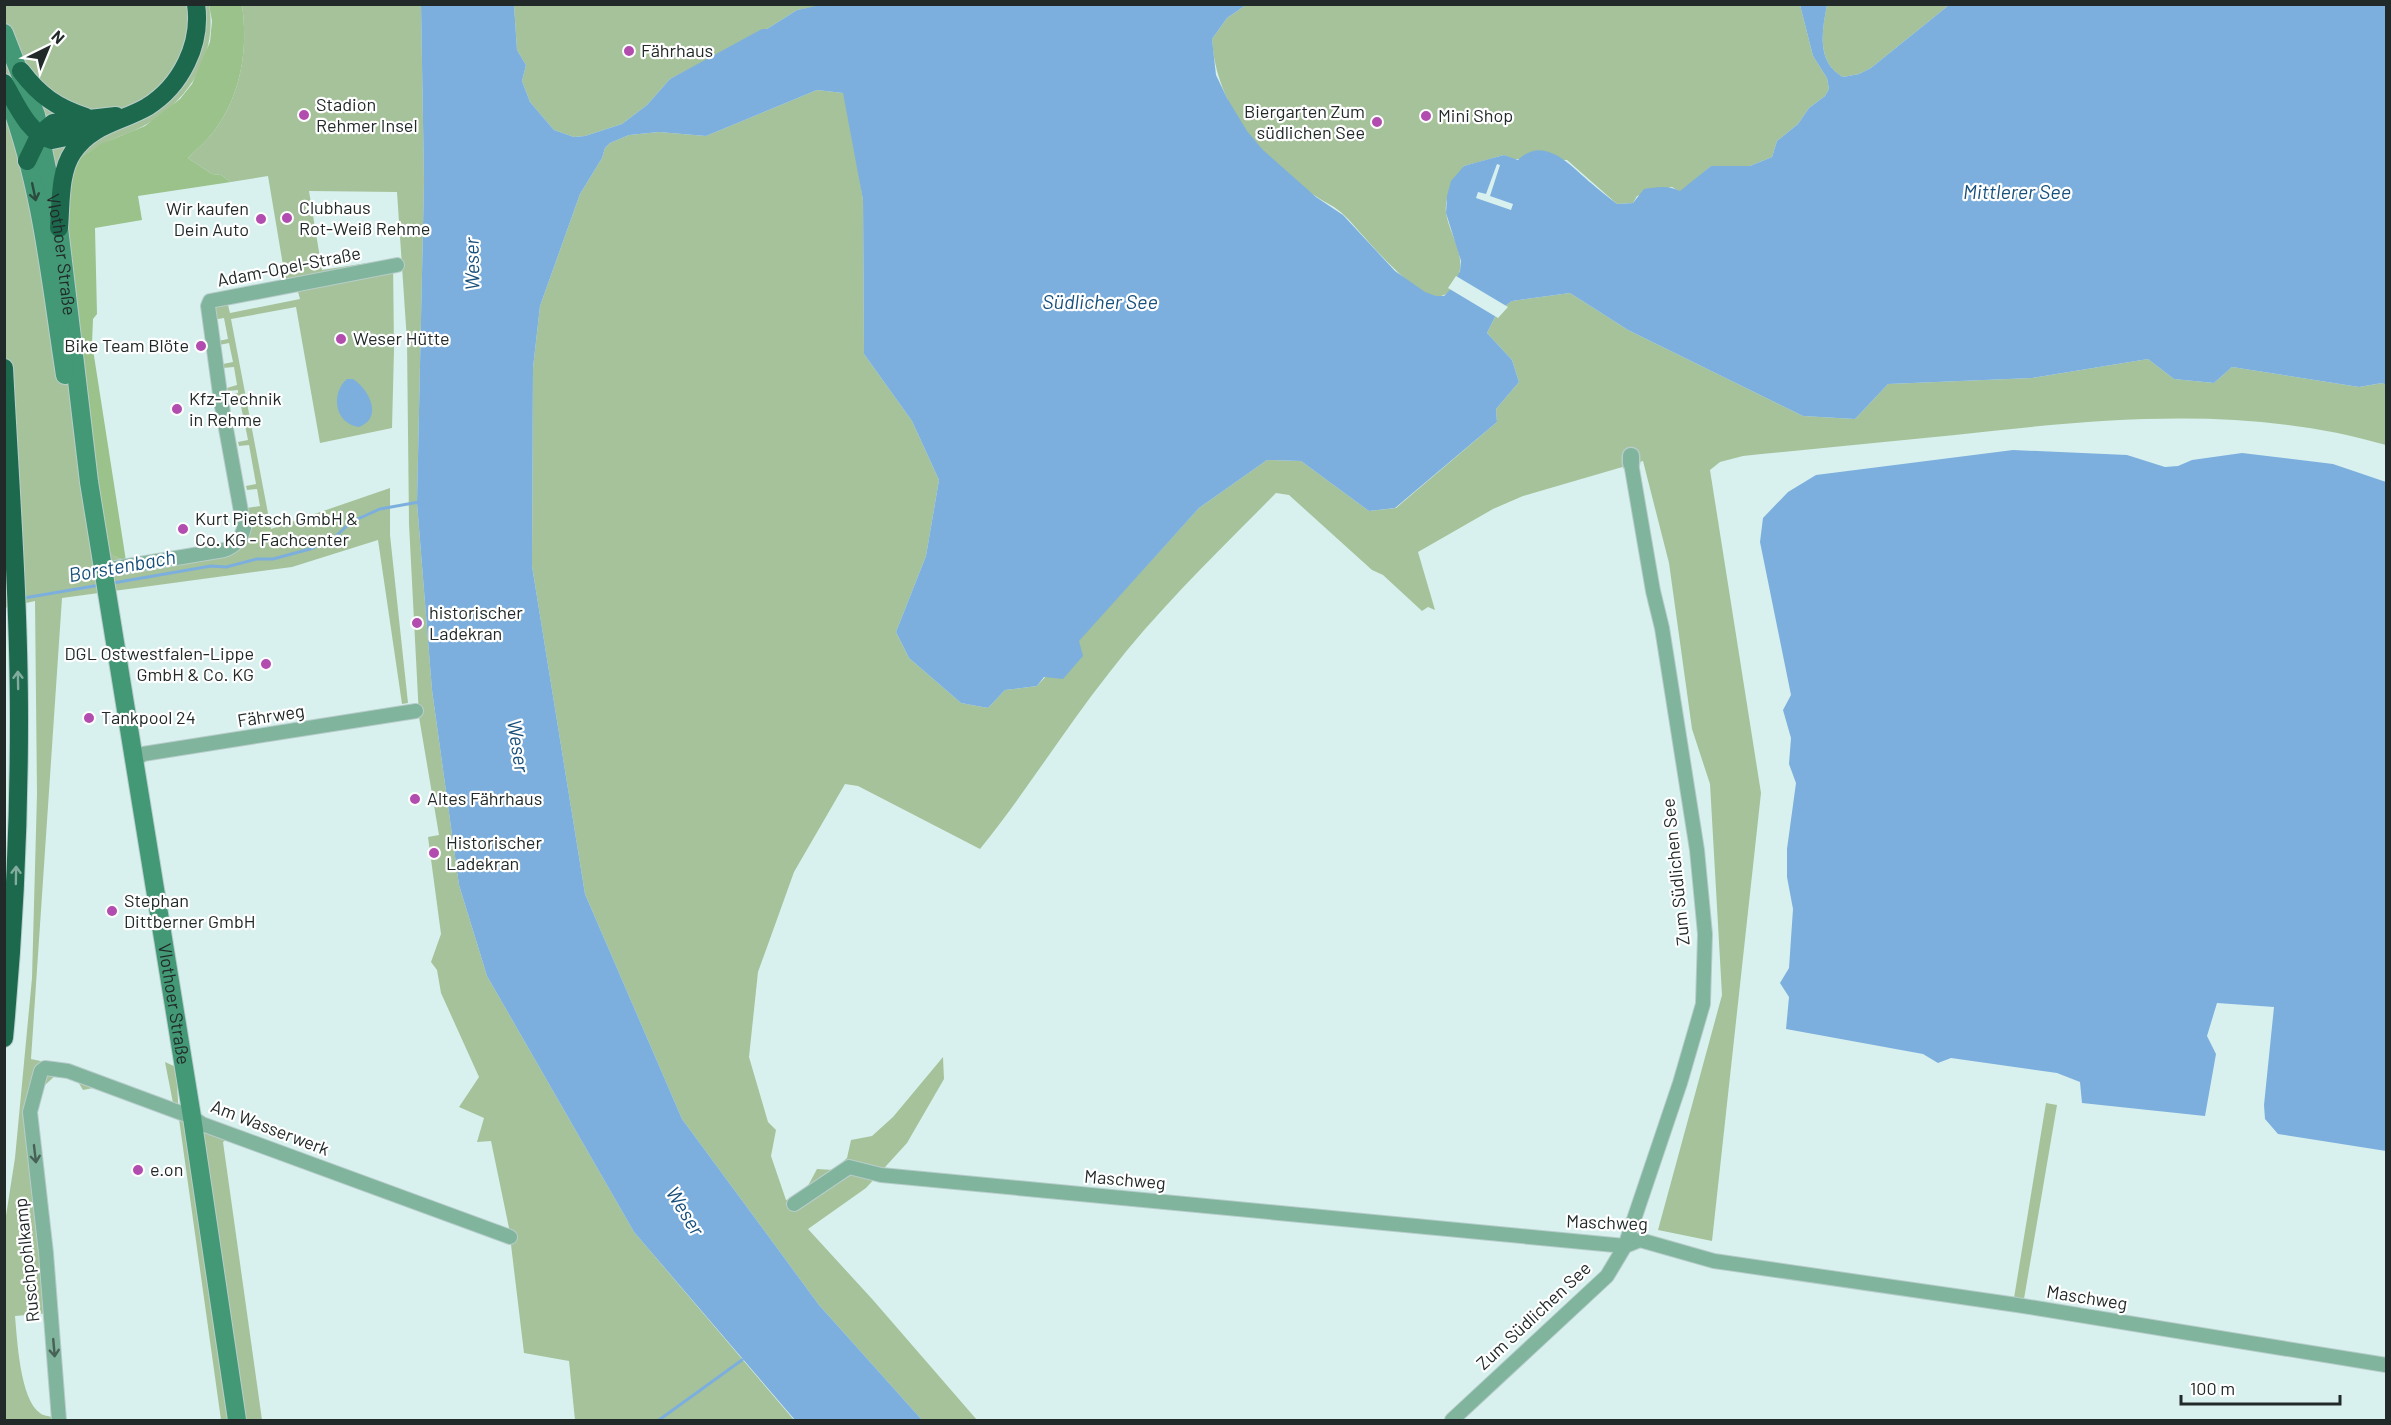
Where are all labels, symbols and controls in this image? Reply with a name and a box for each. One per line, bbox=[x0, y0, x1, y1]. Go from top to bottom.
north arrow bbox=[18, 18, 78, 78]
text: N bbox=[48, 26, 69, 47]
place label: Fährhaus bbox=[641, 39, 713, 61]
marker: Fährhaus bbox=[622, 44, 636, 58]
place label: Stadion Rehmer Insel bbox=[316, 93, 418, 136]
place label: Biergarten Zum südlichen See bbox=[1244, 100, 1365, 143]
place label: Mini Shop bbox=[1438, 104, 1513, 126]
marker: Stadion Rehmer Insel bbox=[297, 108, 311, 122]
marker: Mini Shop bbox=[1419, 109, 1433, 123]
marker: Biergarten Zum südlichen See bbox=[1370, 115, 1384, 129]
water label: Mittlerer See bbox=[1963, 179, 2071, 203]
one-way arrow bbox=[29, 181, 40, 201]
street label: Vlothoer Straße bbox=[42, 192, 81, 317]
place label: Clubhaus Rot-Weiß Rehme bbox=[299, 196, 430, 239]
place label: Wir kaufen Dein Auto bbox=[166, 197, 249, 240]
marker: Clubhaus Rot-Weiß Rehme bbox=[280, 211, 294, 225]
marker: Wir kaufen Dein Auto bbox=[254, 212, 268, 226]
water label: Weser bbox=[459, 236, 483, 291]
street label: Adam-Opel-Straße bbox=[215, 241, 362, 291]
water label: Südlicher See bbox=[1042, 289, 1158, 313]
place label: Weser Hütte bbox=[353, 327, 450, 349]
marker: Weser Hütte bbox=[334, 332, 348, 346]
place label: Bike Team Blöte bbox=[64, 334, 189, 356]
marker: Bike Team Blöte bbox=[194, 339, 208, 353]
place label: Kfz-Technik in Rehme bbox=[189, 387, 281, 430]
marker: Kfz-Technik in Rehme bbox=[170, 402, 184, 416]
place label: Kurt Pietsch GmbH & Co. KG - Fachcenter bbox=[195, 507, 358, 550]
marker: Kurt Pietsch GmbH & Co. KG - Fachcenter bbox=[176, 522, 190, 536]
water label: Borstenbach bbox=[66, 544, 177, 586]
place label: historischer Ladekran bbox=[429, 601, 523, 644]
marker: historischer Ladekran bbox=[410, 616, 424, 630]
place label: DGL Ostwestfalen-Lippe GmbH & Co. KG bbox=[65, 642, 254, 685]
marker: DGL Ostwestfalen-Lippe GmbH & Co. KG bbox=[259, 657, 273, 671]
one-way arrow bbox=[12, 670, 24, 690]
street label: Fährweg bbox=[236, 699, 306, 731]
place label: Tankpool 24 bbox=[101, 706, 196, 728]
marker: Tankpool 24 bbox=[82, 711, 96, 725]
water label: Weser bbox=[503, 718, 535, 775]
place label: Altes Fährhaus bbox=[427, 787, 542, 809]
marker: Altes Fährhaus bbox=[408, 792, 422, 806]
street label: Zum Südlichen See bbox=[1656, 797, 1694, 947]
place label: Historischer Ladekran bbox=[446, 831, 542, 874]
marker: Historischer Ladekran bbox=[427, 846, 441, 860]
one-way arrow bbox=[10, 865, 22, 885]
place label: Stephan Dittberner GmbH bbox=[124, 889, 256, 932]
marker: Stephan Dittberner GmbH bbox=[105, 904, 119, 918]
street label: Vlothoer Straße bbox=[154, 942, 195, 1066]
street label: Am Wasserwerk bbox=[208, 1094, 333, 1160]
one-way arrow bbox=[29, 1143, 40, 1163]
place label: e.on bbox=[150, 1158, 183, 1180]
marker: e.on bbox=[131, 1163, 145, 1177]
street label: Maschweg bbox=[1084, 1164, 1167, 1194]
water label: Weser bbox=[662, 1182, 711, 1240]
street label: Ruschpohlkamp bbox=[9, 1197, 43, 1323]
street label: Maschweg bbox=[1566, 1210, 1648, 1234]
street label: Zum Südlichen See bbox=[1472, 1257, 1595, 1374]
street label: Maschweg bbox=[2045, 1280, 2129, 1314]
one-way arrow bbox=[49, 1337, 60, 1357]
scale bar bbox=[2181, 1368, 2340, 1406]
text: 100 m bbox=[2190, 1377, 2235, 1399]

